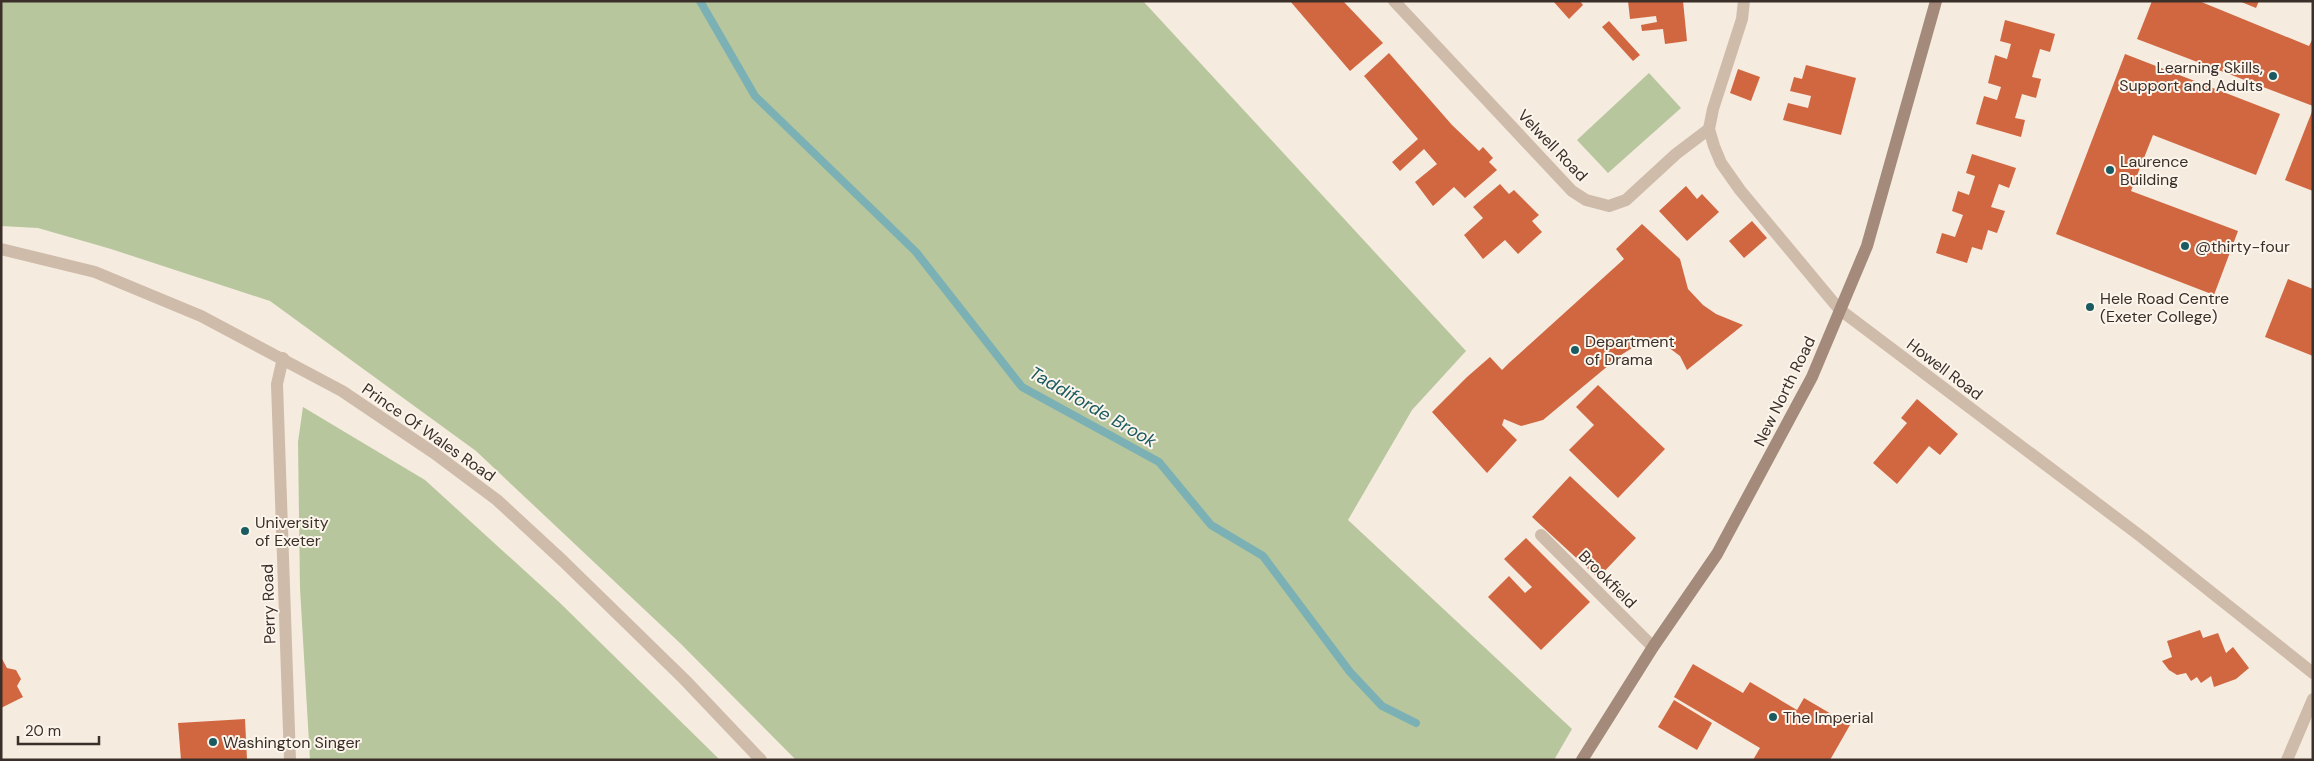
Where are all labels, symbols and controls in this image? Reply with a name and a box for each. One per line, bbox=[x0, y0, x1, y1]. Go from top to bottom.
place label: Learning Skills, Support and Adults bbox=[2119, 57, 2263, 96]
marker: Learning Skills, Support and Adults bbox=[2267, 70, 2279, 82]
street label: Velwell Road bbox=[1513, 105, 1592, 186]
place label: Laurence Building bbox=[2120, 151, 2188, 190]
marker: Laurence Building bbox=[2104, 164, 2116, 176]
place label: @thirty-four bbox=[2195, 236, 2290, 257]
marker: @thirty-four bbox=[2179, 240, 2191, 252]
place label: Hele Road Centre (Exeter College) bbox=[2100, 288, 2229, 327]
marker: Hele Road Centre (Exeter College) bbox=[2084, 301, 2096, 313]
place label: Department of Drama bbox=[1585, 331, 1675, 370]
street label: New North Road bbox=[1749, 333, 1820, 450]
street label: Howell Road bbox=[1903, 334, 1987, 405]
marker: Department of Drama bbox=[1569, 344, 1581, 356]
water label: Taddiforde Brook bbox=[1025, 361, 1162, 454]
street label: Prince Of Wales Road bbox=[358, 378, 500, 486]
place label: University of Exeter bbox=[255, 512, 329, 551]
marker: University of Exeter bbox=[239, 525, 251, 537]
street label: Brookfield bbox=[1574, 546, 1641, 613]
street label: Perry Road bbox=[257, 564, 280, 644]
place label: The Imperial bbox=[1783, 707, 1874, 728]
marker: The Imperial bbox=[1767, 711, 1779, 723]
scale bar bbox=[18, 714, 99, 746]
text: 20 m bbox=[25, 721, 61, 741]
place label: Washington Singer bbox=[223, 732, 361, 753]
marker: Washington Singer bbox=[207, 736, 219, 748]

